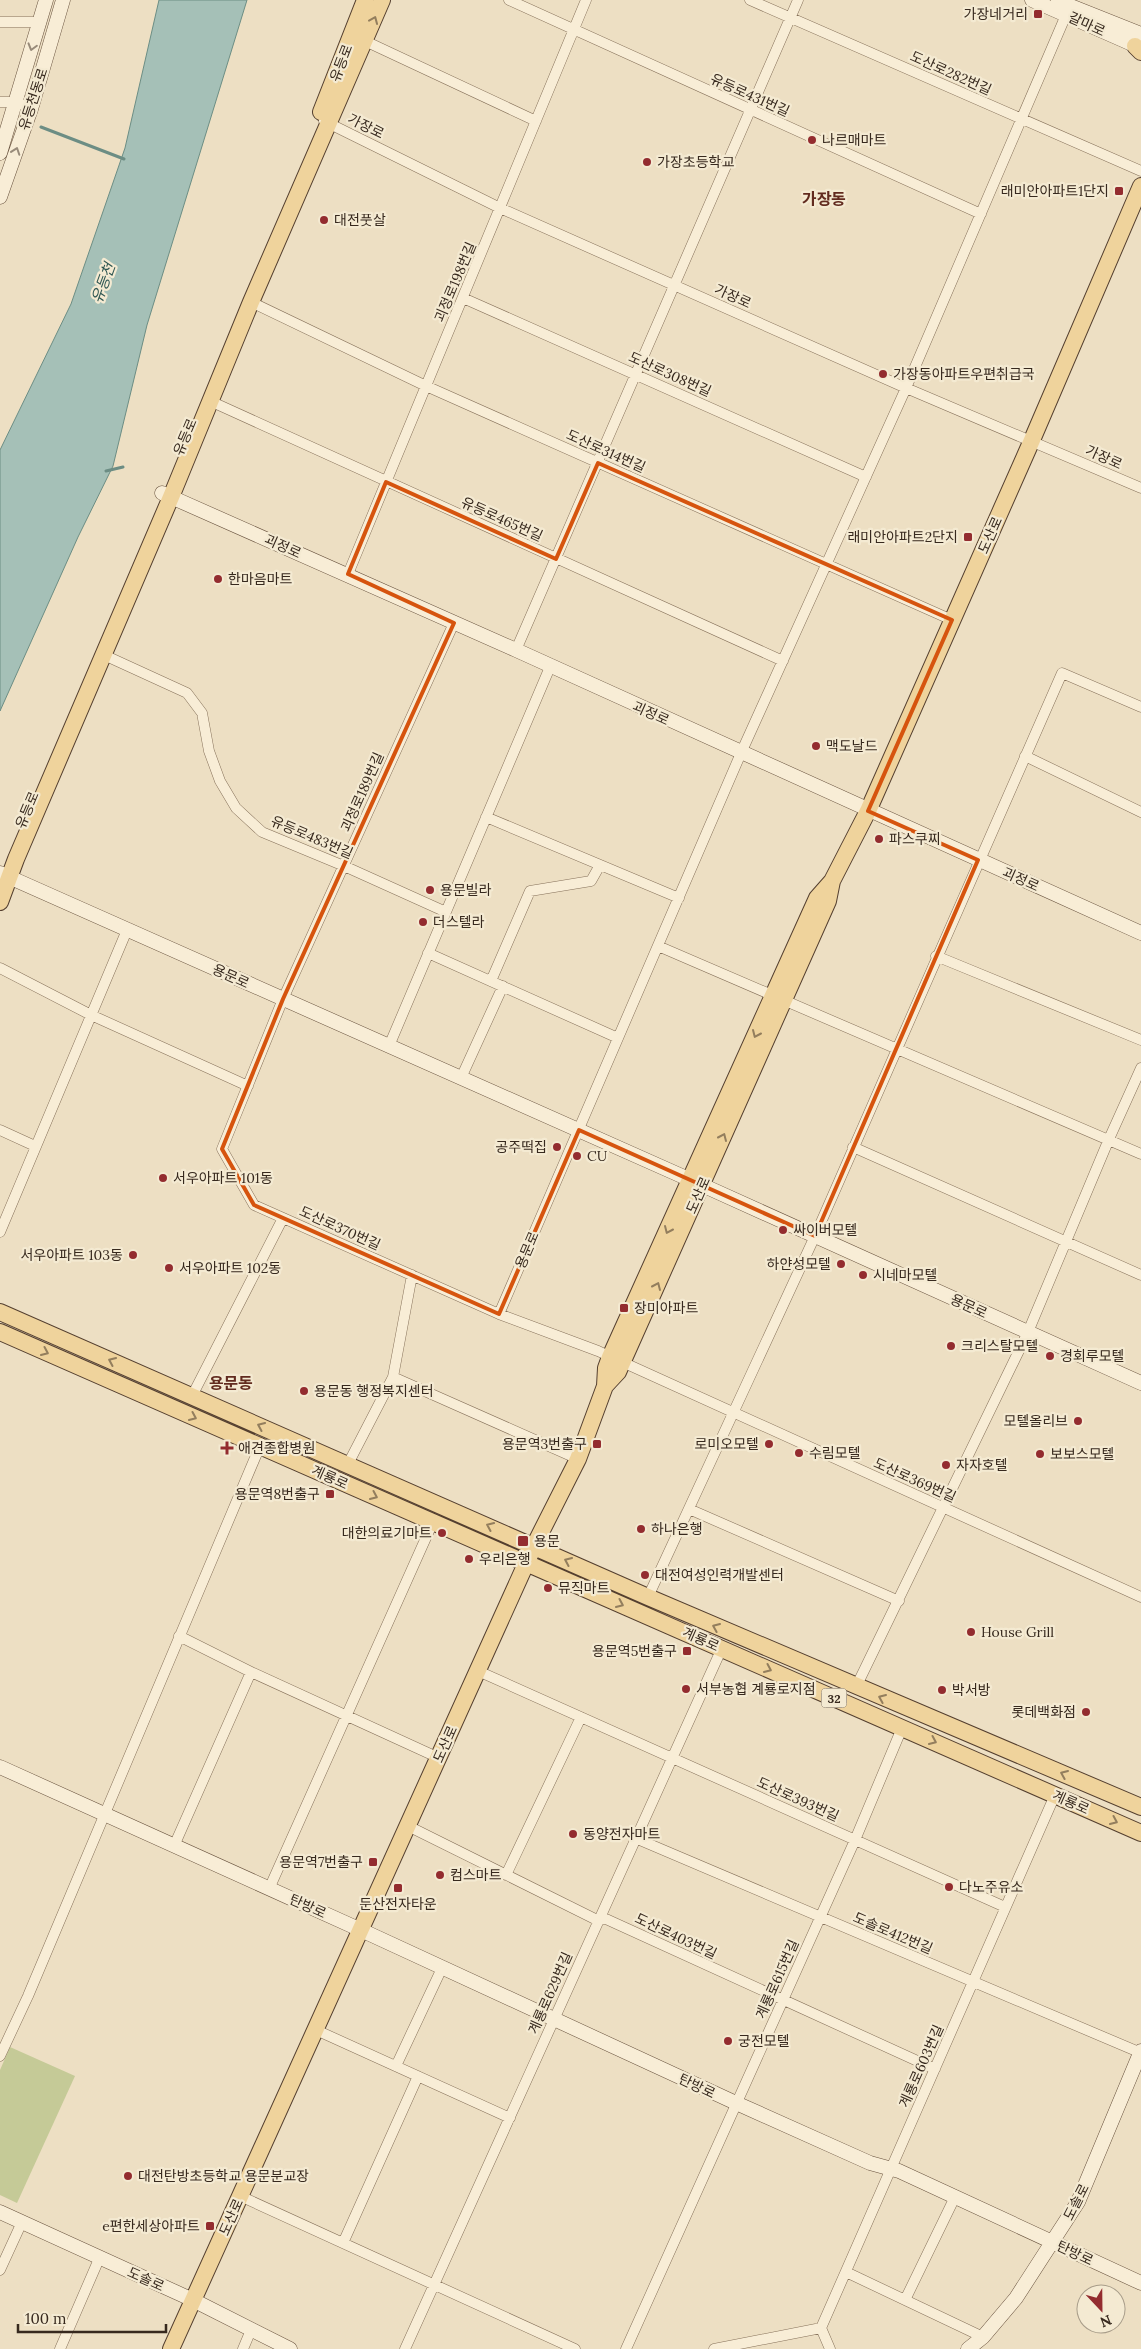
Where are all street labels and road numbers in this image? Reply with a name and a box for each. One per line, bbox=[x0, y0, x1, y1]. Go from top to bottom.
street label: 갈마로 bbox=[1066, 8, 1108, 40]
street label: 유등로 bbox=[326, 42, 356, 84]
street label: 도산로282번길 bbox=[907, 47, 995, 99]
street label: 유등천동로 bbox=[14, 65, 52, 132]
street label: 유등로431번길 bbox=[708, 70, 792, 120]
street label: 가장로 bbox=[345, 109, 387, 143]
street label: 괴정로198번길 bbox=[430, 239, 480, 325]
street label: 가장로 bbox=[712, 280, 754, 312]
street label: 도산로308번길 bbox=[626, 348, 714, 400]
street label: 유등로 bbox=[169, 416, 201, 458]
street label: 도산로314번길 bbox=[564, 426, 648, 476]
street label: 가장로 bbox=[1083, 441, 1125, 473]
street label: 유등로465번길 bbox=[458, 493, 546, 545]
street label: 도산로 bbox=[974, 514, 1006, 556]
street label: 괴정로 bbox=[262, 530, 304, 562]
street label: 괴정로 bbox=[630, 697, 672, 729]
street label: 괴정로189번길 bbox=[336, 749, 388, 835]
street label: 유등로 bbox=[11, 789, 43, 831]
street label: 유등로483번길 bbox=[268, 812, 356, 862]
street label: 괴정로 bbox=[1000, 863, 1042, 895]
street label: 용문로 bbox=[210, 960, 252, 992]
street label: 도산로 bbox=[682, 1174, 714, 1216]
street label: 도산로370번길 bbox=[297, 1202, 383, 1254]
street label: 용문로 bbox=[511, 1229, 543, 1271]
street label: 용문로 bbox=[948, 1290, 990, 1322]
street label: 도산로369번길 bbox=[871, 1454, 959, 1506]
street label: 계룡로 bbox=[309, 1461, 351, 1493]
street label: 계룡로 bbox=[680, 1623, 722, 1655]
road number: 32 bbox=[822, 1689, 846, 1708]
street label: 도산로 bbox=[429, 1723, 461, 1765]
street label: 도산로393번길 bbox=[754, 1773, 842, 1825]
street label: 계룡로 bbox=[1050, 1786, 1092, 1818]
street label: 탄방로 bbox=[287, 1890, 329, 1922]
street label: 도솔로412번길 bbox=[851, 1908, 935, 1958]
street label: 도산로403번길 bbox=[632, 1909, 720, 1963]
street label: 계룡로615번길 bbox=[751, 1936, 803, 2022]
street label: 계룡로629번길 bbox=[524, 1949, 576, 2037]
street label: 계룡로603번길 bbox=[895, 2022, 947, 2110]
street label: 탄방로 bbox=[676, 2070, 718, 2102]
street label: 도솔로 bbox=[1059, 2181, 1093, 2223]
street label: 도산로 bbox=[215, 2196, 247, 2238]
street label: 탄방로 bbox=[1054, 2237, 1096, 2269]
street label: 도솔로 bbox=[125, 2263, 167, 2295]

